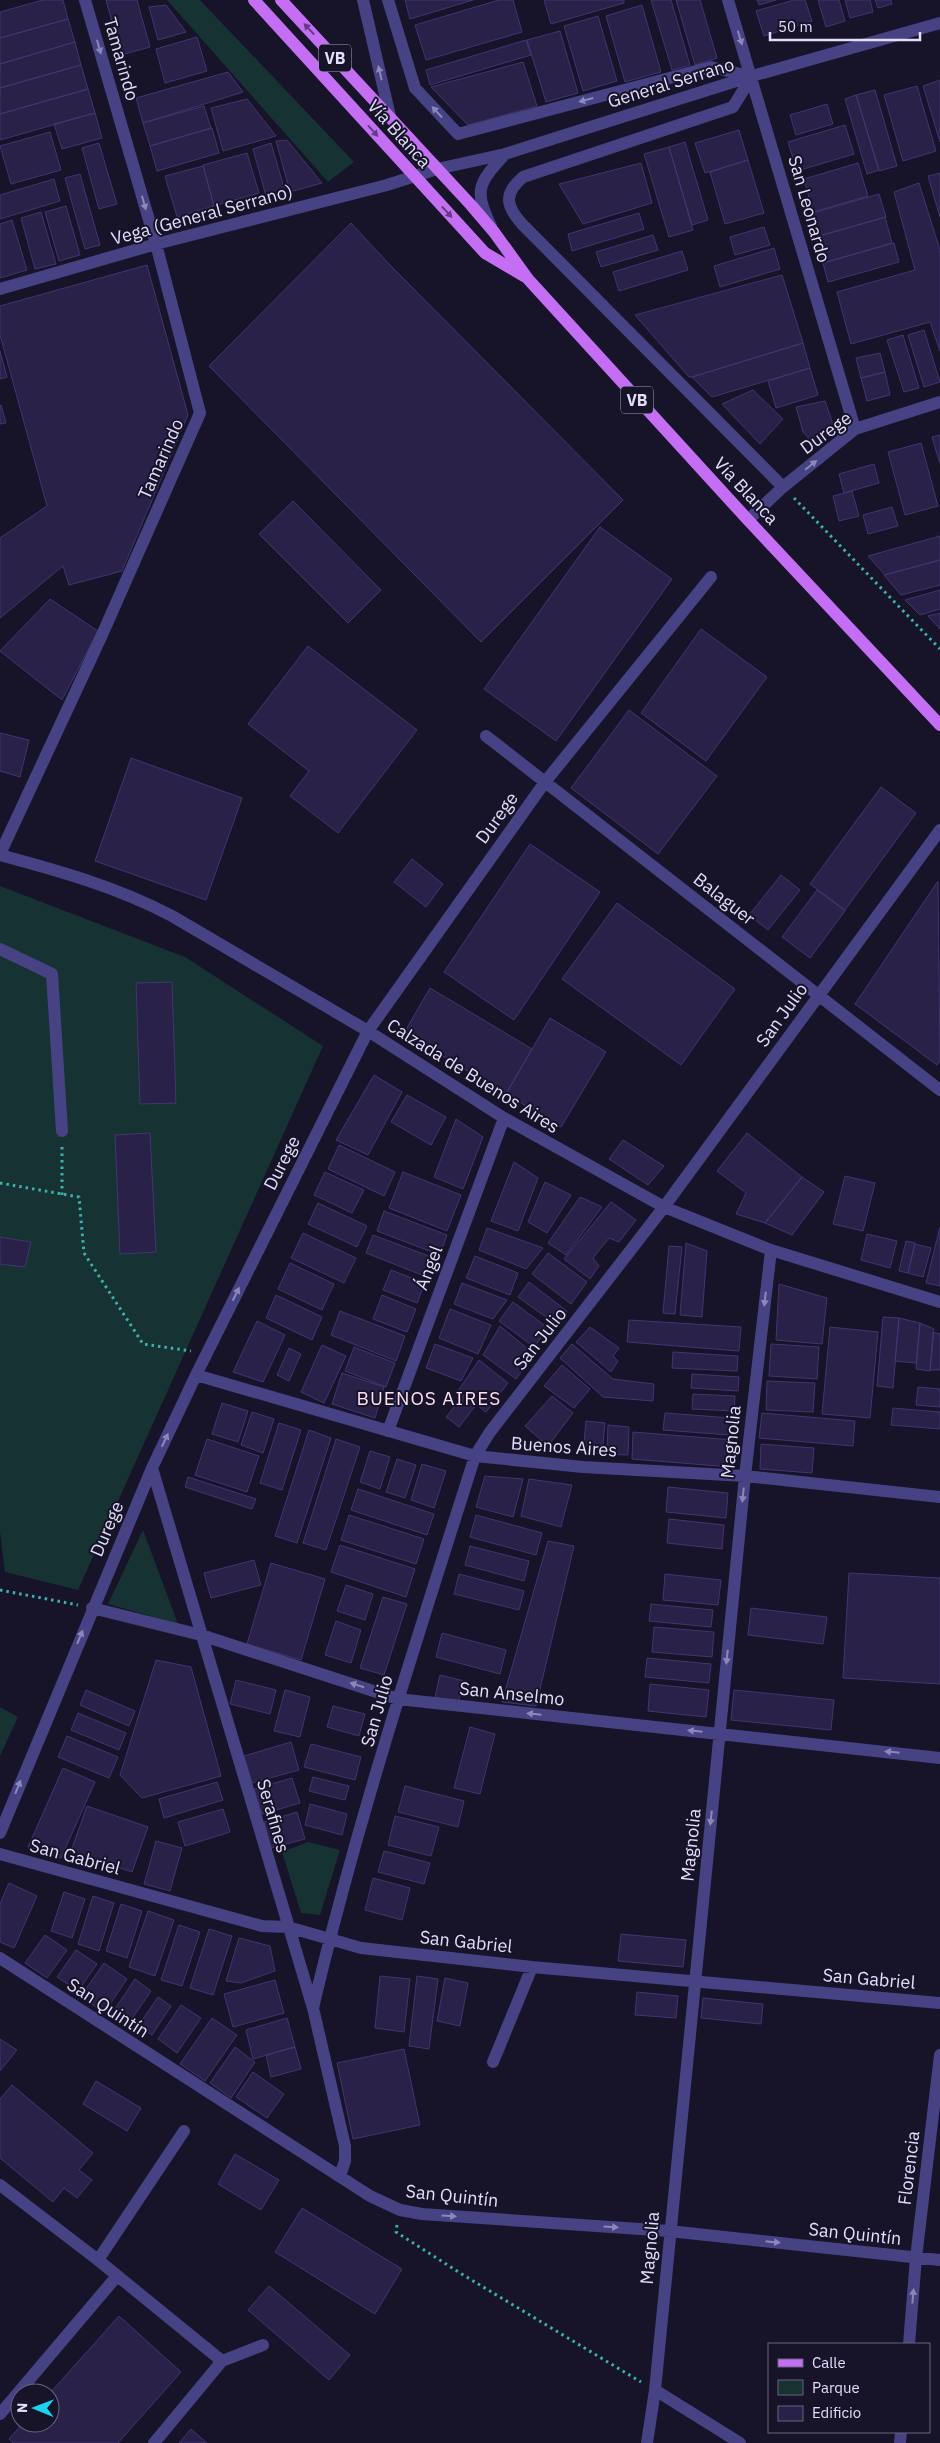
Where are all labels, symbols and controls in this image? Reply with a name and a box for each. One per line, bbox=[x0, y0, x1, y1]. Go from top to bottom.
scale bar bbox=[770, 10, 920, 42]
street label: Tamarindo bbox=[99, 14, 144, 103]
text: 50 m bbox=[778, 17, 813, 36]
one-way arrow bbox=[303, 24, 315, 36]
one-way arrow bbox=[737, 31, 745, 46]
one-way arrow bbox=[95, 39, 103, 54]
road number: VB bbox=[319, 44, 351, 72]
street label: General Serrano bbox=[605, 52, 737, 113]
one-way arrow bbox=[376, 65, 384, 80]
street label: Vía Blanca bbox=[363, 95, 436, 173]
one-way arrow bbox=[578, 97, 593, 105]
one-way arrow bbox=[431, 107, 443, 119]
one-way arrow bbox=[367, 125, 379, 137]
street label: San Leonardo bbox=[783, 153, 836, 265]
street label: Vega (General Serrano) bbox=[109, 179, 295, 250]
one-way arrow bbox=[140, 195, 148, 211]
one-way arrow bbox=[441, 205, 453, 217]
road number: VB bbox=[621, 386, 653, 414]
street label: Durege bbox=[795, 406, 856, 459]
street label: Tamarindo bbox=[133, 415, 189, 503]
street label: Vía Blanca bbox=[709, 452, 784, 530]
one-way arrow bbox=[804, 459, 817, 470]
street label: Durege bbox=[470, 787, 523, 848]
street label: Balaguer bbox=[689, 867, 760, 930]
street label: San Julio bbox=[751, 978, 812, 1051]
street label: Calzada de Buenos Aires bbox=[383, 1013, 564, 1138]
street label: Durege bbox=[258, 1132, 305, 1194]
street label: Ángel bbox=[410, 1242, 448, 1293]
one-way arrow bbox=[232, 1286, 240, 1301]
one-way arrow bbox=[761, 1291, 769, 1307]
street label: San Julio bbox=[508, 1303, 571, 1375]
district label: BUENOS AIRES bbox=[357, 1386, 501, 1410]
street label: Magnolia bbox=[715, 1404, 746, 1479]
street label: Buenos Aires bbox=[510, 1431, 618, 1462]
one-way arrow bbox=[162, 1433, 170, 1447]
one-way arrow bbox=[739, 1487, 747, 1503]
street label: Durege bbox=[85, 1498, 128, 1560]
one-way arrow bbox=[76, 1629, 84, 1644]
one-way arrow bbox=[723, 1649, 731, 1665]
street label: San Julio bbox=[355, 1672, 398, 1749]
street label: San Anselmo bbox=[458, 1677, 566, 1710]
one-way arrow bbox=[349, 1681, 364, 1689]
one-way arrow bbox=[525, 1710, 541, 1718]
one-way arrow bbox=[687, 1727, 703, 1735]
one-way arrow bbox=[883, 1748, 899, 1756]
street label: Serafines bbox=[252, 1776, 295, 1855]
one-way arrow bbox=[15, 1780, 23, 1795]
street label: Magnolia bbox=[675, 1807, 706, 1882]
one-way arrow bbox=[707, 1811, 715, 1827]
street label: San Gabriel bbox=[27, 1833, 123, 1880]
street label: San Gabriel bbox=[419, 1925, 514, 1958]
street label: San Gabriel bbox=[822, 1963, 916, 1994]
street label: San Quintín bbox=[63, 1973, 154, 2043]
street label: Florencia bbox=[893, 2129, 925, 2206]
street label: San Quintín bbox=[404, 2179, 500, 2212]
street label: Magnolia bbox=[635, 2210, 664, 2285]
one-way arrow bbox=[441, 2212, 457, 2220]
street label: San Quintín bbox=[807, 2217, 903, 2250]
one-way arrow bbox=[603, 2223, 619, 2231]
one-way arrow bbox=[765, 2238, 781, 2246]
one-way arrow bbox=[909, 2287, 917, 2303]
legend bbox=[768, 2343, 930, 2433]
text: Calle bbox=[812, 2353, 846, 2372]
text: Parque bbox=[812, 2378, 860, 2397]
north arrow bbox=[10, 2383, 60, 2433]
text: N bbox=[13, 2403, 31, 2413]
text: Edificio bbox=[812, 2403, 861, 2422]

